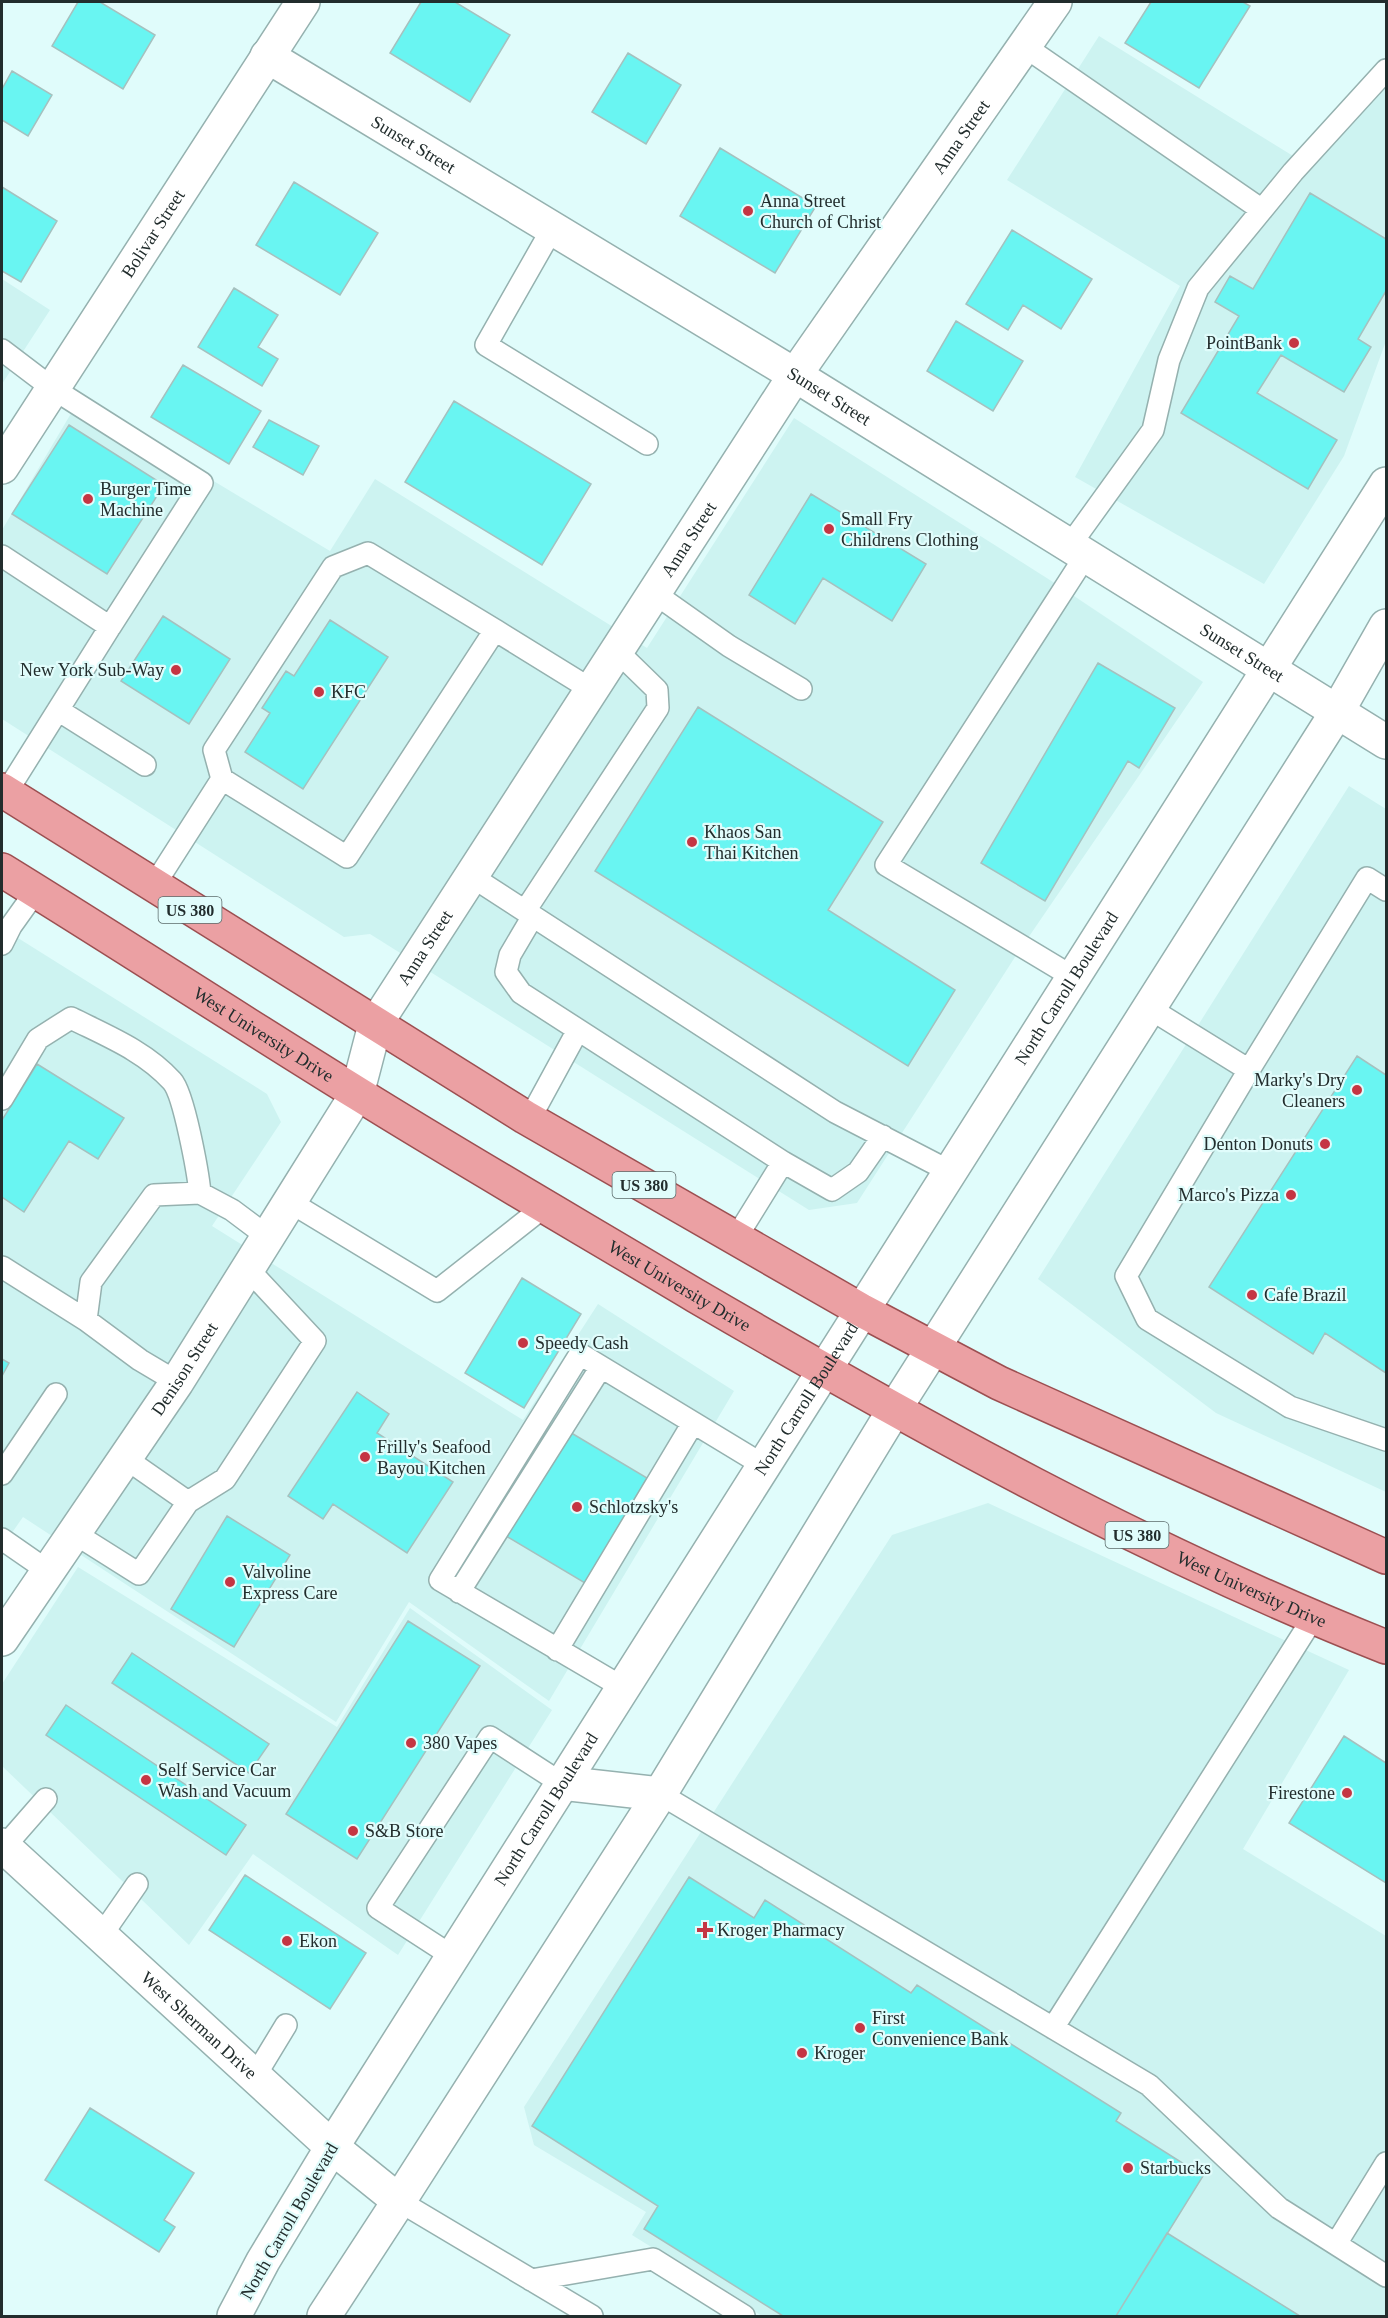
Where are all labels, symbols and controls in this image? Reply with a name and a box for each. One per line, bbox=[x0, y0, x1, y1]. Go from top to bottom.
street label: Anna Street bbox=[928, 96, 994, 178]
street label: Sunset Street bbox=[368, 111, 459, 177]
street label: Bolivar Street bbox=[117, 186, 189, 281]
place label: Anna Street Church of Christ bbox=[760, 191, 881, 232]
marker: Anna Street Church of Christ bbox=[741, 204, 755, 218]
place label: PointBank bbox=[1206, 333, 1282, 353]
marker: PointBank bbox=[1287, 336, 1301, 350]
street label: Sunset Street bbox=[784, 363, 875, 430]
place label: Burger Time Machine bbox=[100, 479, 191, 520]
marker: Burger Time Machine bbox=[81, 492, 95, 506]
street label: Anna Street bbox=[657, 498, 720, 581]
place label: Small Fry Childrens Clothing bbox=[841, 509, 979, 550]
marker: Small Fry Childrens Clothing bbox=[822, 522, 836, 536]
street label: Sunset Street bbox=[1196, 619, 1287, 686]
place label: New York Sub-Way bbox=[20, 660, 164, 680]
marker: New York Sub-Way bbox=[169, 663, 183, 677]
place label: KFC bbox=[331, 682, 366, 702]
marker: KFC bbox=[312, 685, 326, 699]
place label: Khaos San Thai Kitchen bbox=[704, 822, 798, 863]
marker: Khaos San Thai Kitchen bbox=[685, 835, 699, 849]
road number: US 380 bbox=[158, 897, 222, 923]
street label: Anna Street bbox=[393, 906, 457, 989]
street label: North Carroll Boulevard bbox=[1011, 908, 1122, 1068]
street label: West University Drive bbox=[190, 983, 337, 1086]
place label: Marky's Dry Cleaners bbox=[1254, 1070, 1345, 1111]
marker: Marky's Dry Cleaners bbox=[1350, 1083, 1364, 1097]
place label: Denton Donuts bbox=[1204, 1134, 1313, 1154]
marker: Denton Donuts bbox=[1318, 1137, 1332, 1151]
road number: US 380 bbox=[612, 1172, 676, 1198]
place label: Marco's Pizza bbox=[1178, 1185, 1279, 1205]
marker: Marco's Pizza bbox=[1284, 1188, 1298, 1202]
street label: West University Drive bbox=[605, 1236, 754, 1336]
place label: Cafe Brazil bbox=[1264, 1285, 1346, 1305]
marker: Cafe Brazil bbox=[1245, 1288, 1259, 1302]
street label: Denison Street bbox=[147, 1319, 222, 1419]
street label: North Carroll Boulevard bbox=[750, 1319, 862, 1479]
place label: Speedy Cash bbox=[535, 1333, 629, 1353]
marker: Speedy Cash bbox=[516, 1336, 530, 1350]
place label: Frilly's Seafood Bayou Kitchen bbox=[377, 1437, 491, 1478]
marker: Frilly's Seafood Bayou Kitchen bbox=[358, 1450, 372, 1464]
place label: Schlotzsky's bbox=[589, 1497, 678, 1517]
marker: Schlotzsky's bbox=[570, 1500, 584, 1514]
road number: US 380 bbox=[1106, 1522, 1168, 1548]
street label: West University Drive bbox=[1174, 1547, 1329, 1631]
place label: Valvoline Express Care bbox=[242, 1562, 337, 1603]
marker: Valvoline Express Care bbox=[223, 1575, 237, 1589]
street label: North Carroll Boulevard bbox=[490, 1729, 602, 1889]
place label: 380 Vapes bbox=[423, 1733, 497, 1753]
marker: 380 Vapes bbox=[404, 1736, 418, 1750]
place label: Self Service Car Wash and Vacuum bbox=[158, 1760, 291, 1801]
marker: Self Service Car Wash and Vacuum bbox=[139, 1773, 153, 1787]
place label: Firestone bbox=[1268, 1783, 1335, 1803]
marker: Firestone bbox=[1340, 1786, 1354, 1800]
place label: S&B Store bbox=[365, 1821, 444, 1841]
marker: S&B Store bbox=[346, 1824, 360, 1838]
place label: Kroger Pharmacy bbox=[717, 1920, 844, 1940]
marker: Kroger Pharmacy bbox=[698, 1923, 712, 1937]
place label: Ekon bbox=[299, 1931, 337, 1951]
marker: Ekon bbox=[280, 1934, 294, 1948]
street label: West Sherman Drive bbox=[137, 1967, 261, 2083]
place label: First Convenience Bank bbox=[872, 2008, 1008, 2049]
marker: First Convenience Bank bbox=[853, 2021, 867, 2035]
place label: Kroger bbox=[814, 2043, 865, 2063]
marker: Kroger bbox=[795, 2046, 809, 2060]
street label: North Carroll Boulevard bbox=[236, 2139, 342, 2303]
place label: Starbucks bbox=[1140, 2158, 1211, 2178]
marker: Starbucks bbox=[1121, 2161, 1135, 2175]

